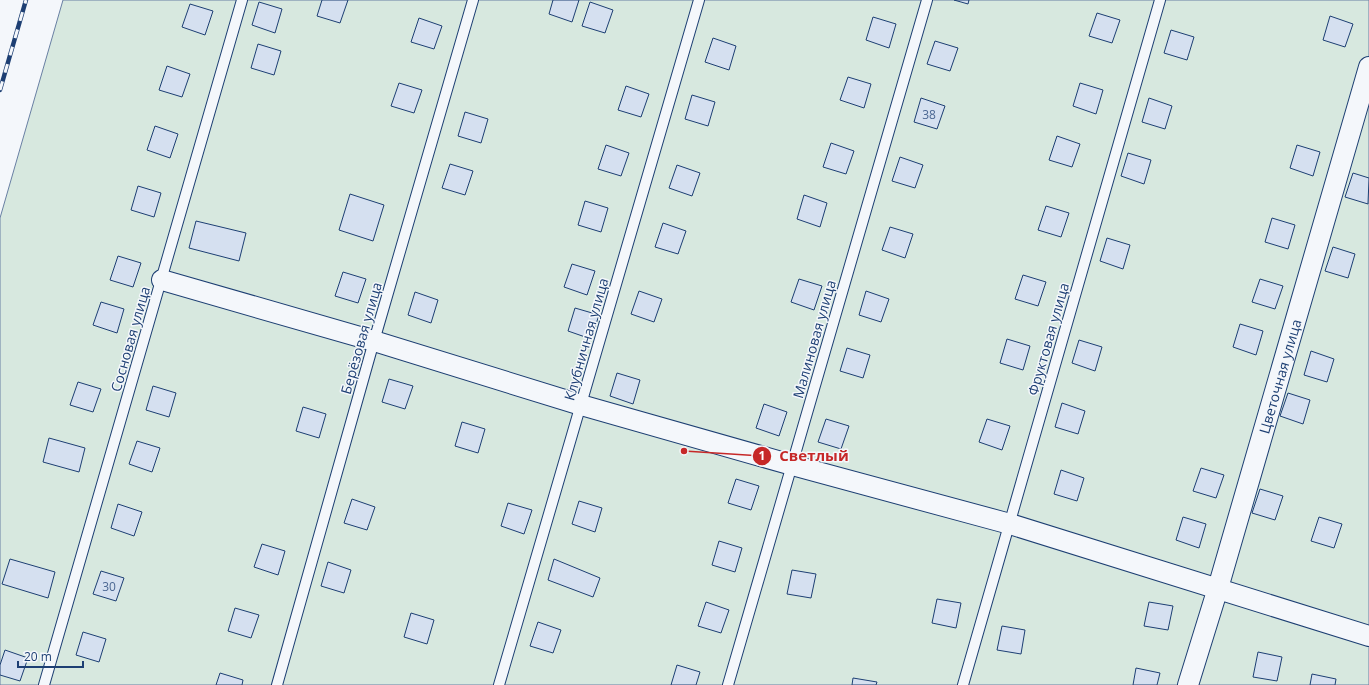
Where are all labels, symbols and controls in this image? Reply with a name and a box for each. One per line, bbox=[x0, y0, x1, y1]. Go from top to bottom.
house number: 38 bbox=[922, 106, 936, 123]
street label: Клубничная улица bbox=[559, 276, 613, 402]
street label: Малиновая улица bbox=[788, 278, 840, 400]
street label: Берёзовая улица bbox=[336, 280, 386, 396]
street label: Фруктовая улица bbox=[1023, 280, 1073, 398]
street label: Сосновая улица bbox=[106, 284, 154, 394]
street label: Цветочная улица bbox=[1254, 317, 1305, 436]
callout: Светлый bbox=[752, 443, 857, 470]
text: Светлый bbox=[779, 445, 849, 465]
text: 1 bbox=[759, 447, 765, 464]
house number: 30 bbox=[102, 578, 116, 595]
scale bar bbox=[18, 643, 83, 669]
text: 20 m bbox=[24, 648, 52, 665]

